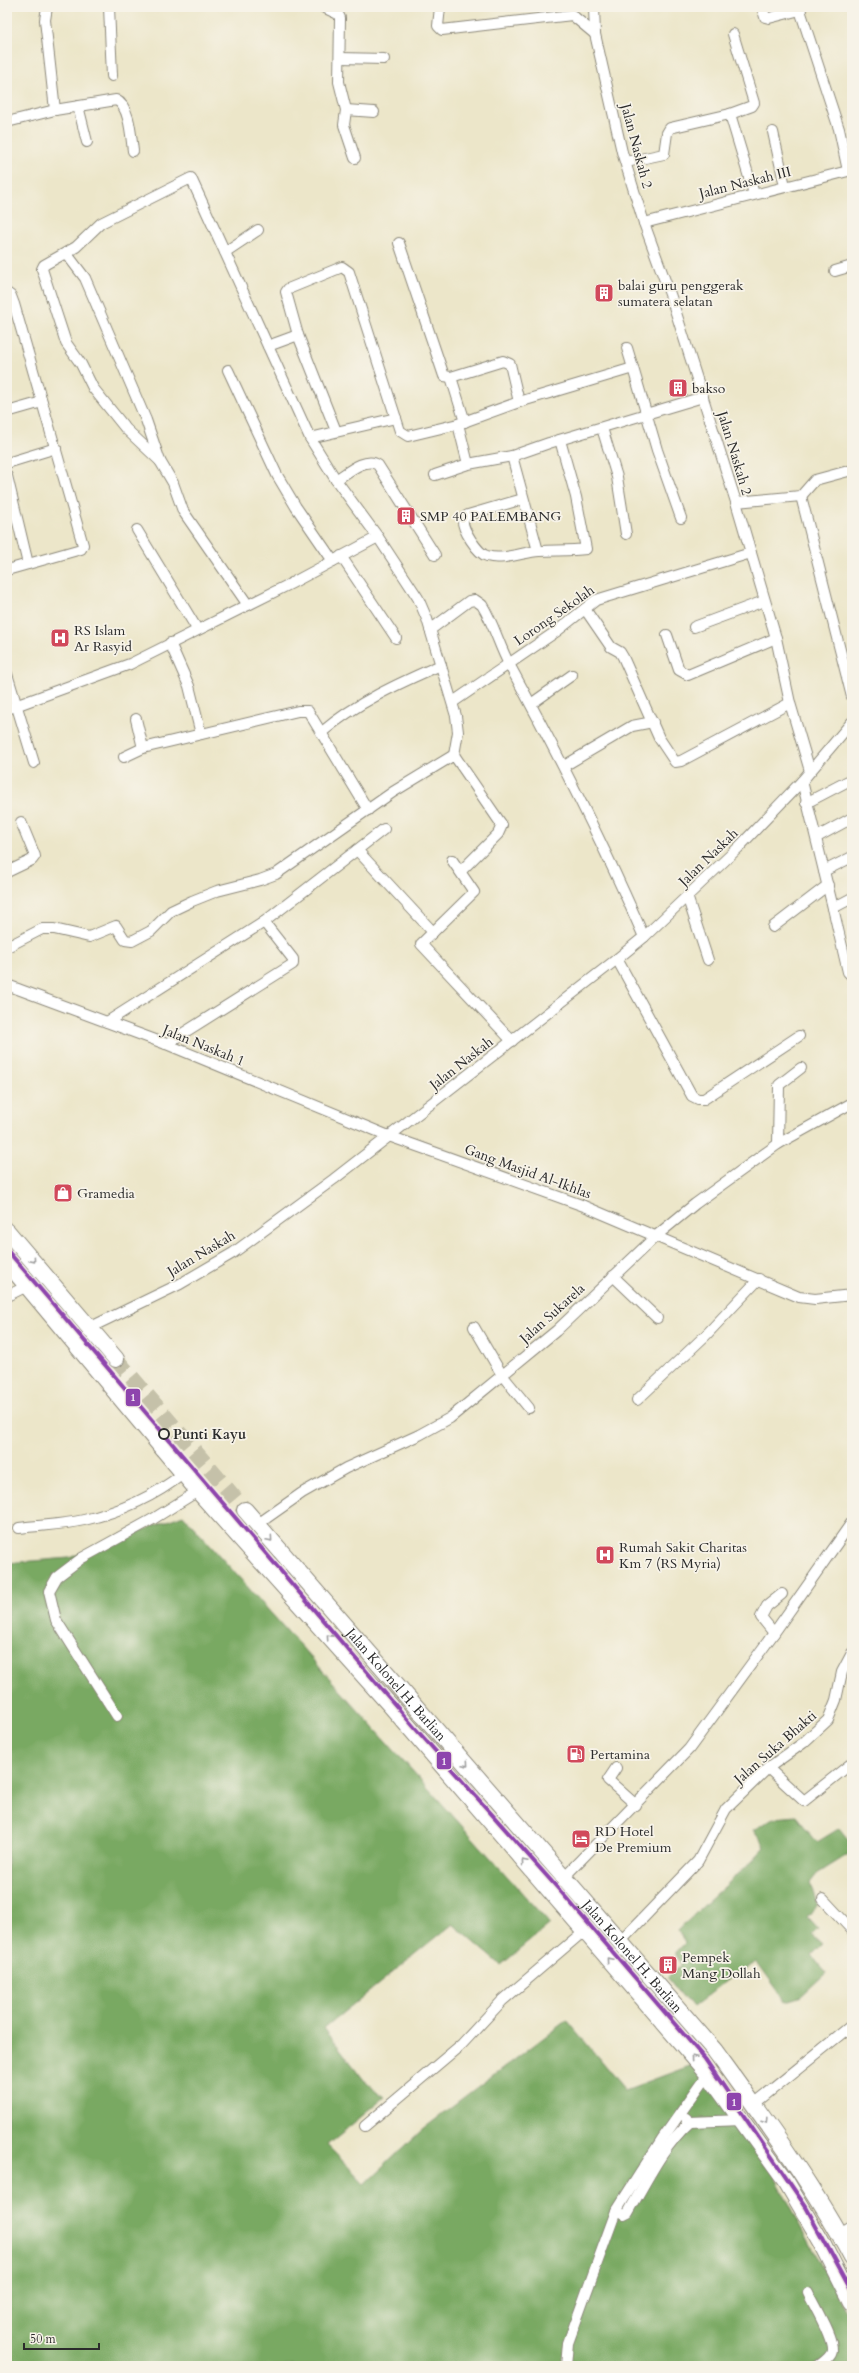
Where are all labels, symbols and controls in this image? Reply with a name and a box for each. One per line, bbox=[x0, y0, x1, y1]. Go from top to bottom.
street label: Jalan Naskah 2 bbox=[616, 100, 657, 191]
street label: Jalan Naskah III bbox=[695, 162, 793, 204]
place label: balai guru penggerak sumatera selatan bbox=[618, 276, 744, 311]
building icon: balai guru penggerak sumatera selatan bbox=[593, 282, 615, 304]
building icon: bakso bbox=[667, 377, 689, 399]
place label: bakso bbox=[692, 379, 726, 398]
street label: Jalan Naskah 2 bbox=[712, 407, 756, 498]
building icon: SMP 40 PALEMBANG bbox=[395, 505, 417, 527]
place label: SMP 40 PALEMBANG bbox=[420, 507, 561, 526]
street label: Lorong Sekolah bbox=[510, 580, 598, 650]
place label: RS Islam Ar Rasyid bbox=[74, 621, 133, 656]
hospital icon: RS Islam Ar Rasyid bbox=[49, 627, 71, 649]
street label: Jalan Naskah bbox=[673, 824, 743, 892]
street label: Jalan Naskah 1 bbox=[158, 1020, 248, 1071]
street label: Jalan Naskah bbox=[424, 1032, 497, 1096]
street label: Gang Masjid Al-Ikhlas bbox=[462, 1140, 594, 1203]
shop icon: Gramedia bbox=[52, 1182, 74, 1204]
place label: Gramedia bbox=[77, 1184, 135, 1203]
street label: Jalan Naskah bbox=[162, 1226, 239, 1282]
one-way arrow bbox=[28, 1256, 35, 1263]
street label: Jalan Sukarela bbox=[514, 1279, 589, 1349]
line badge: 1 bbox=[125, 1388, 141, 1407]
text: 1 bbox=[130, 1390, 136, 1405]
place label: Punti Kayu bbox=[173, 1425, 246, 1444]
marker: Punti Kayu bbox=[158, 1428, 170, 1440]
one-way arrow bbox=[266, 1534, 273, 1542]
place label: Rumah Sakit Charitas Km 7 (RS Myria) bbox=[619, 1538, 747, 1573]
hospital icon: Rumah Sakit Charitas Km 7 (RS Myria) bbox=[594, 1544, 616, 1566]
street label: Jalan Kolonel H. Barlian bbox=[340, 1623, 451, 1745]
one-way arrow bbox=[326, 1634, 333, 1641]
street label: Jalan Suka Bhakti bbox=[729, 1706, 821, 1790]
fuel station icon: Pertamina bbox=[565, 1743, 587, 1765]
place label: Pertamina bbox=[590, 1745, 650, 1764]
line badge: 1 bbox=[436, 1751, 452, 1770]
text: 1 bbox=[441, 1754, 447, 1769]
one-way arrow bbox=[461, 1760, 468, 1767]
place label: RD Hotel De Premium bbox=[595, 1822, 672, 1857]
hotel icon: RD Hotel De Premium bbox=[570, 1828, 592, 1850]
one-way arrow bbox=[522, 1859, 529, 1866]
street label: Jalan Kolonel H. Barlian bbox=[576, 1894, 687, 2017]
place label: Pempek Mang Dollah bbox=[682, 1948, 761, 1983]
building icon: Pempek Mang Dollah bbox=[657, 1954, 679, 1976]
one-way arrow bbox=[606, 1957, 614, 1965]
one-way arrow bbox=[692, 2055, 699, 2063]
line badge: 1 bbox=[726, 2092, 742, 2111]
text: 1 bbox=[731, 2095, 737, 2110]
one-way arrow bbox=[760, 2117, 768, 2124]
scale bar bbox=[24, 2325, 99, 2351]
text: 50 m bbox=[30, 2331, 57, 2347]

